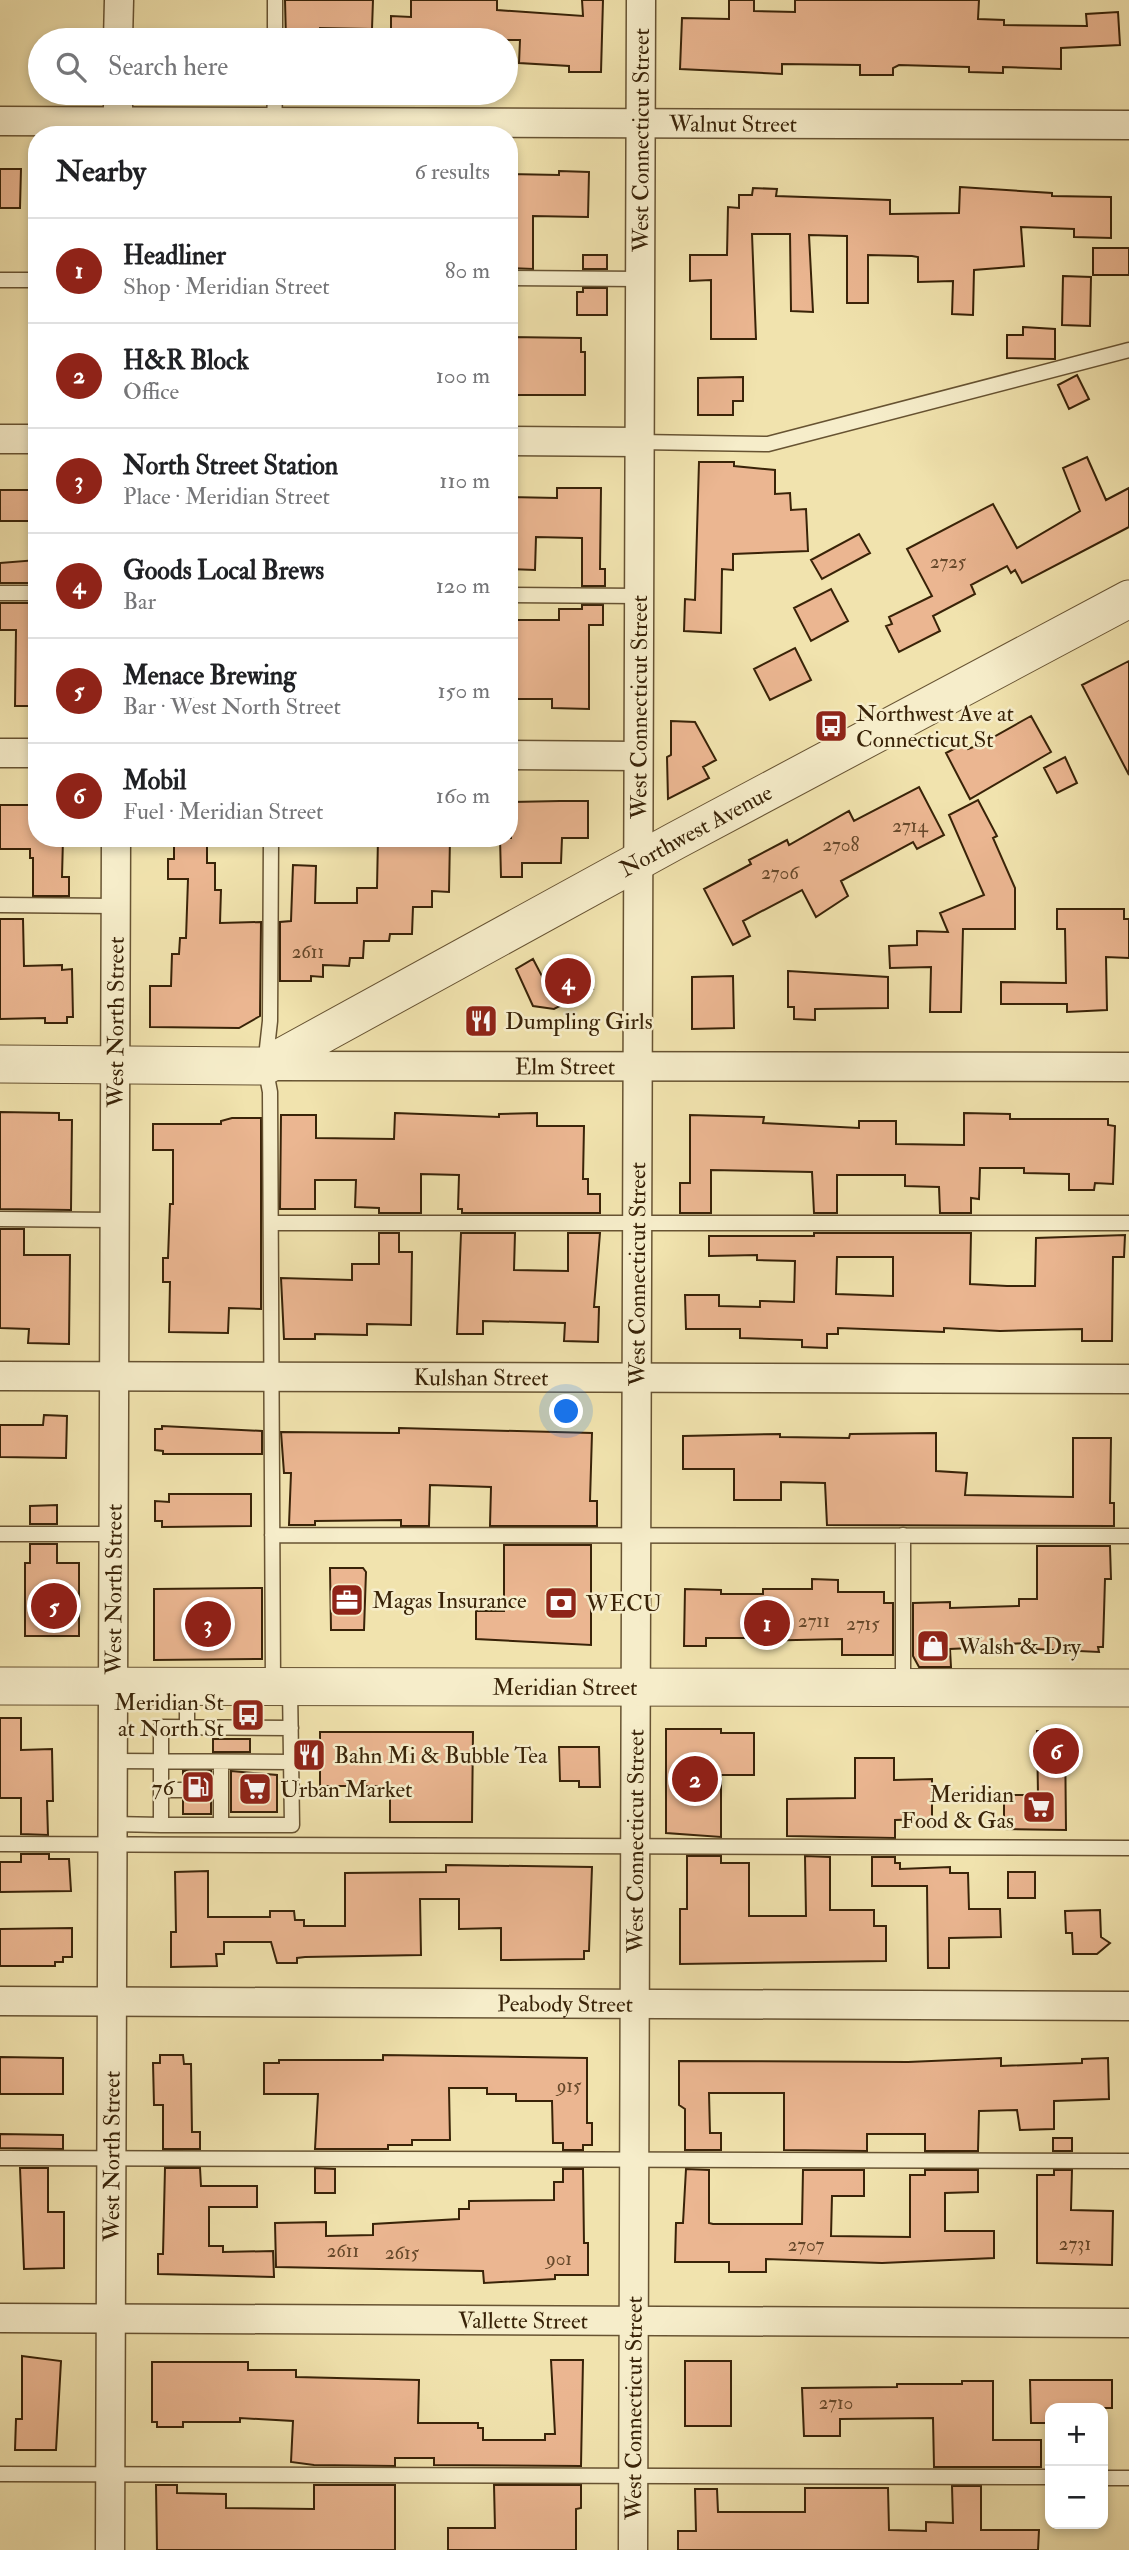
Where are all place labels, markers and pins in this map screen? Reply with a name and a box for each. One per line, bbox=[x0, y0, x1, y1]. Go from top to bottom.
place label: Northwest Ave at Connecticut St bbox=[856, 699, 1014, 754]
bus stop icon: Northwest Ave at Connecticut St bbox=[812, 707, 850, 745]
pin: 4 bbox=[545, 955, 591, 1007]
restaurant icon: Dumpling Girls bbox=[462, 1002, 500, 1040]
place label: Dumpling Girls bbox=[505, 1007, 653, 1037]
pin: 5 bbox=[31, 1580, 77, 1632]
office icon: Magas Insurance bbox=[328, 1581, 366, 1619]
bank icon: WECU bbox=[542, 1584, 580, 1622]
place label: Magas Insurance bbox=[372, 1586, 527, 1615]
place label: WECU bbox=[585, 1589, 662, 1618]
pin: 1 bbox=[744, 1597, 790, 1649]
pin: 3 bbox=[185, 1598, 231, 1650]
shop icon: Walsh & Dry bbox=[914, 1627, 952, 1665]
place label: Walsh & Dry bbox=[957, 1632, 1082, 1661]
place label: Meridian St at North St bbox=[114, 1688, 224, 1743]
bus stop icon: Meridian St at North St bbox=[229, 1696, 267, 1734]
pin: 6 bbox=[1033, 1725, 1079, 1777]
restaurant icon: Bahn Mi & Bubble Tea bbox=[290, 1736, 328, 1774]
place label: Bahn Mi & Bubble Tea bbox=[334, 1741, 548, 1770]
pin: 2 bbox=[672, 1753, 718, 1805]
fuel station icon: 76 bbox=[179, 1768, 217, 1806]
supermarket icon: Urban Market bbox=[236, 1770, 274, 1808]
place label: 76 bbox=[152, 1773, 175, 1802]
place label: Urban Market bbox=[280, 1775, 413, 1804]
place label: Meridian Food & Gas bbox=[901, 1780, 1014, 1835]
supermarket icon: Meridian Food & Gas bbox=[1020, 1788, 1058, 1826]

